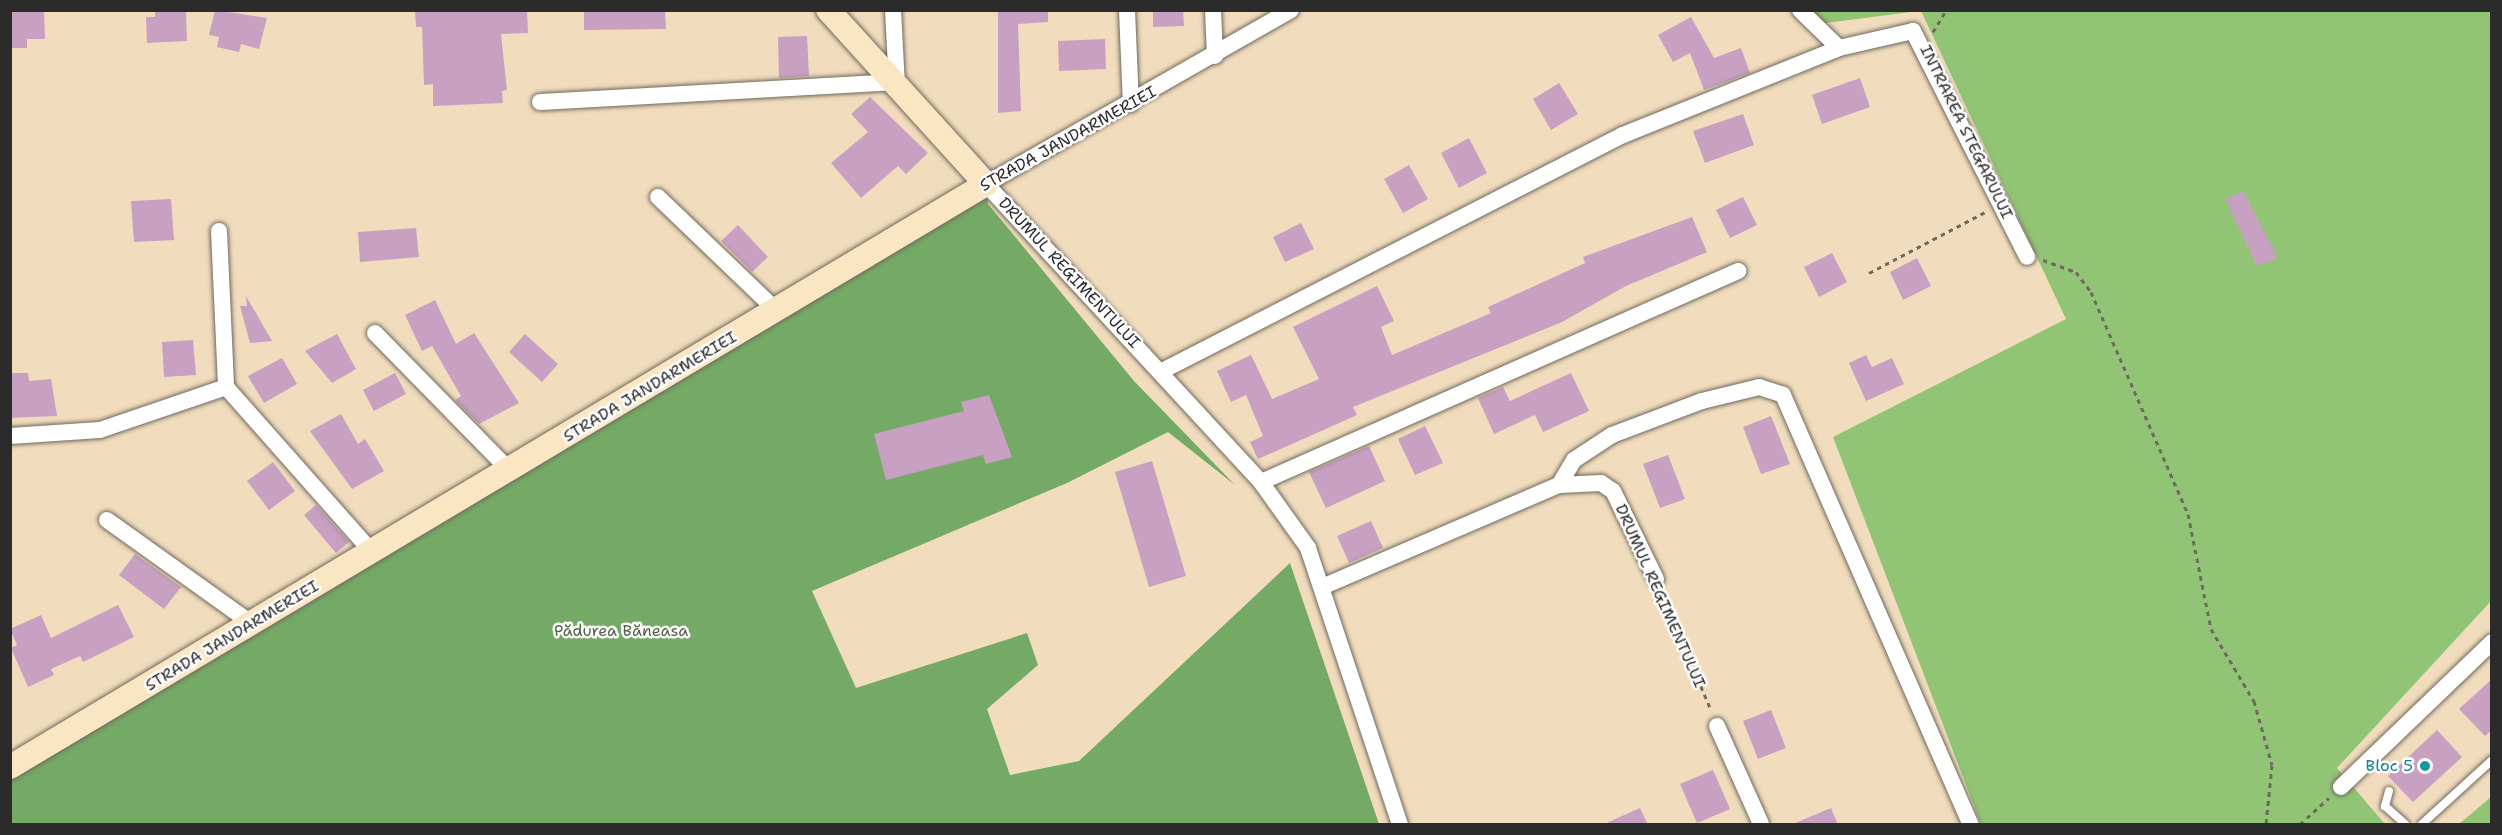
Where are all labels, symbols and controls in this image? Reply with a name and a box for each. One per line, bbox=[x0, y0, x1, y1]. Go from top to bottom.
street label: INTRAREA STEGARULUI bbox=[1916, 42, 2016, 222]
street label: STRADA JANDARMERIEI bbox=[976, 82, 1160, 196]
street label: DRUMUL REGIMENTULUI bbox=[994, 194, 1144, 352]
street label: STRADA JANDARMERIEI bbox=[560, 328, 740, 446]
street label: DRUMUL REGIMENTULUI bbox=[1611, 501, 1709, 691]
street label: STRADA JANDARMERIEI bbox=[142, 577, 322, 695]
park label: Pădurea Băneasa bbox=[554, 621, 688, 641]
place label: Bloc 5 bbox=[2366, 756, 2413, 776]
marker: Bloc 5 bbox=[2418, 759, 2432, 773]

